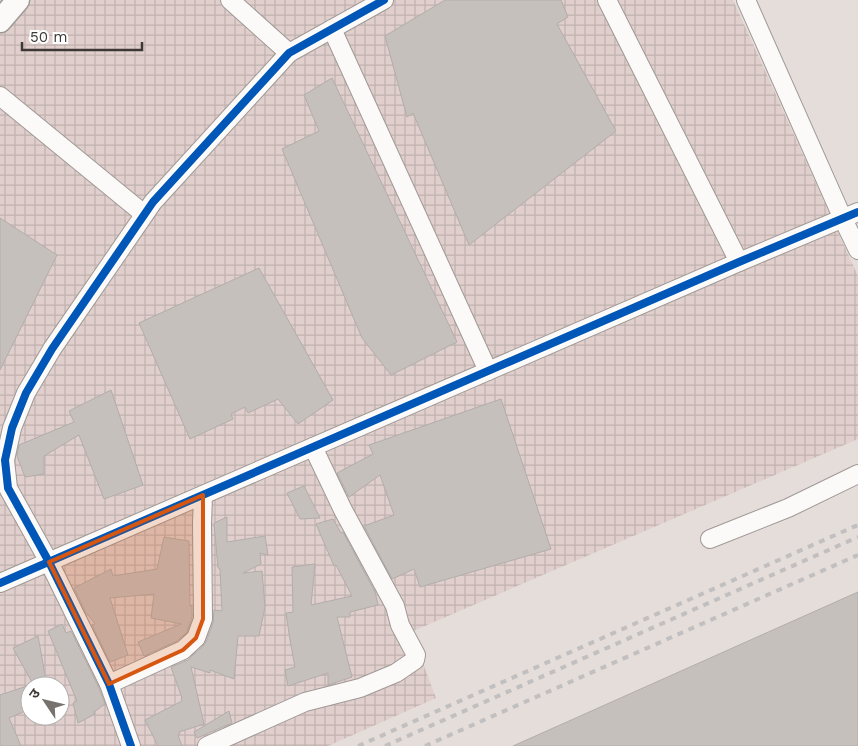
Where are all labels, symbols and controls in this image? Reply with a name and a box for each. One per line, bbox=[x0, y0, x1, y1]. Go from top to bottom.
scale bar bbox=[22, 20, 142, 52]
text: 50 m bbox=[30, 28, 67, 46]
north arrow bbox=[20, 676, 70, 726]
text: उ bbox=[25, 685, 44, 701]

